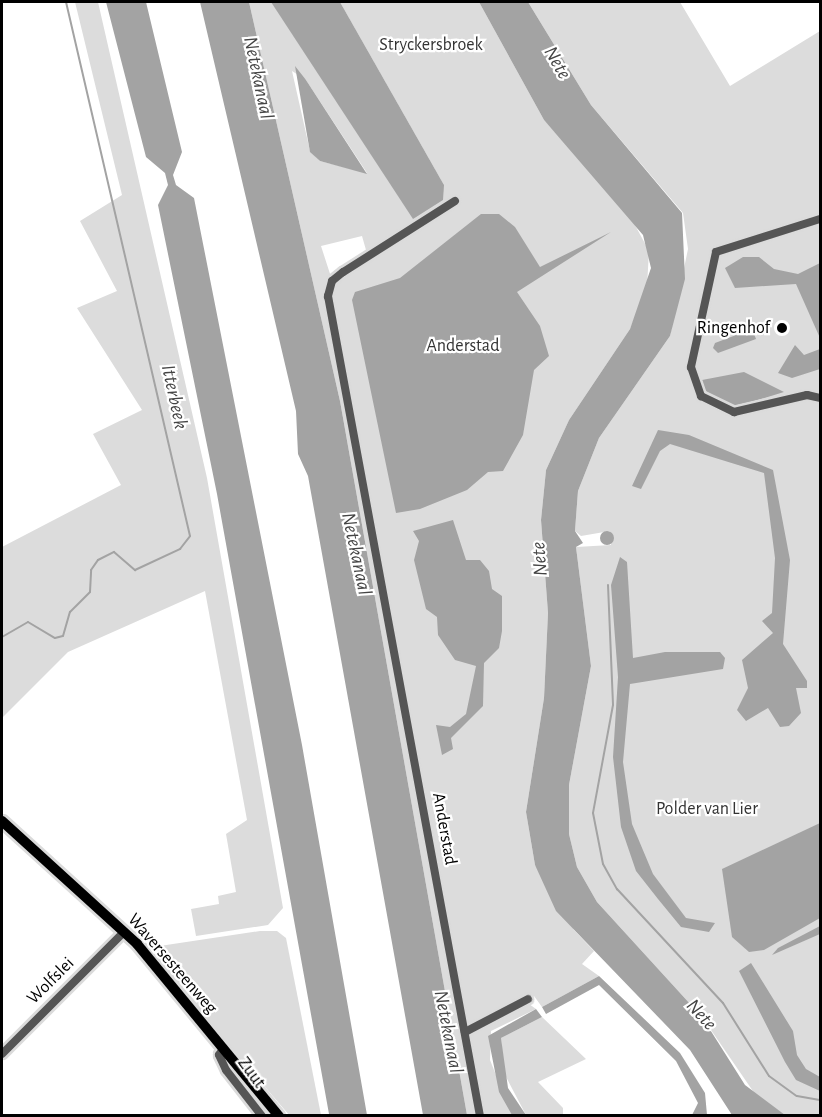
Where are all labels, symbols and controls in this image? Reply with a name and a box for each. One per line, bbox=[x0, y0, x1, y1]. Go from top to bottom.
water label: Netekanaal bbox=[238, 34, 278, 122]
park label: Stryckersbroek bbox=[379, 34, 483, 56]
water label: Nete bbox=[538, 42, 576, 84]
place label: Ringenhof bbox=[697, 317, 770, 339]
marker: Ringenhof bbox=[775, 321, 789, 335]
park label: Anderstad bbox=[427, 335, 499, 357]
water label: Itterbeek bbox=[155, 363, 193, 431]
water label: Netekanaal bbox=[336, 510, 376, 598]
water label: Nete bbox=[527, 541, 553, 577]
street label: Anderstad bbox=[427, 791, 461, 867]
park label: Polder van Lier bbox=[656, 798, 758, 820]
street label: Waversesteenweg bbox=[122, 909, 222, 1019]
street label: Wolfslei bbox=[23, 953, 79, 1009]
water label: Netekanaal bbox=[428, 989, 468, 1075]
water label: Nete bbox=[681, 994, 721, 1036]
street label: Zuut bbox=[232, 1053, 270, 1093]

